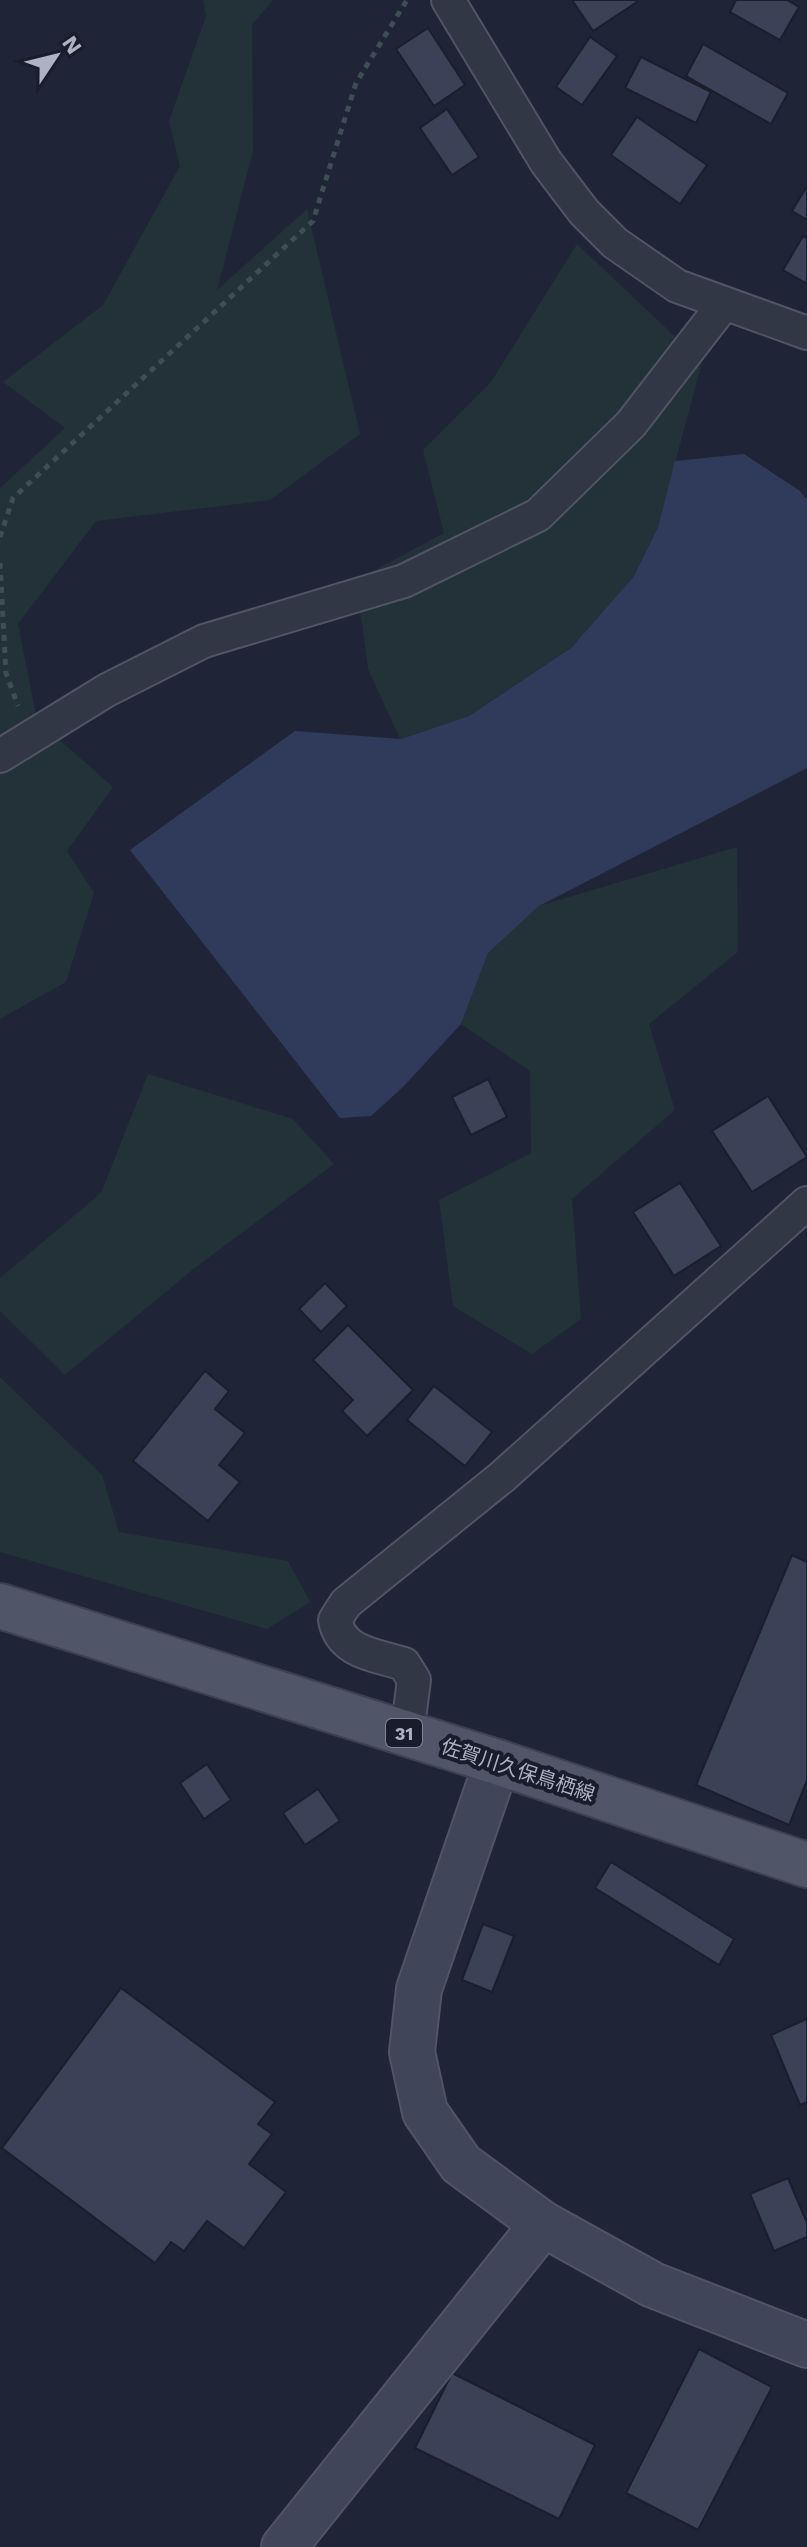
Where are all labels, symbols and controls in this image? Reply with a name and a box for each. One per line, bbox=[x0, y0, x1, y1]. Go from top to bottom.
north arrow bbox=[16, 16, 96, 96]
text: N bbox=[57, 31, 87, 59]
road number: 31 bbox=[386, 1719, 422, 1747]
street label: 佐賀川久保鳥栖線 bbox=[438, 1734, 598, 1806]

